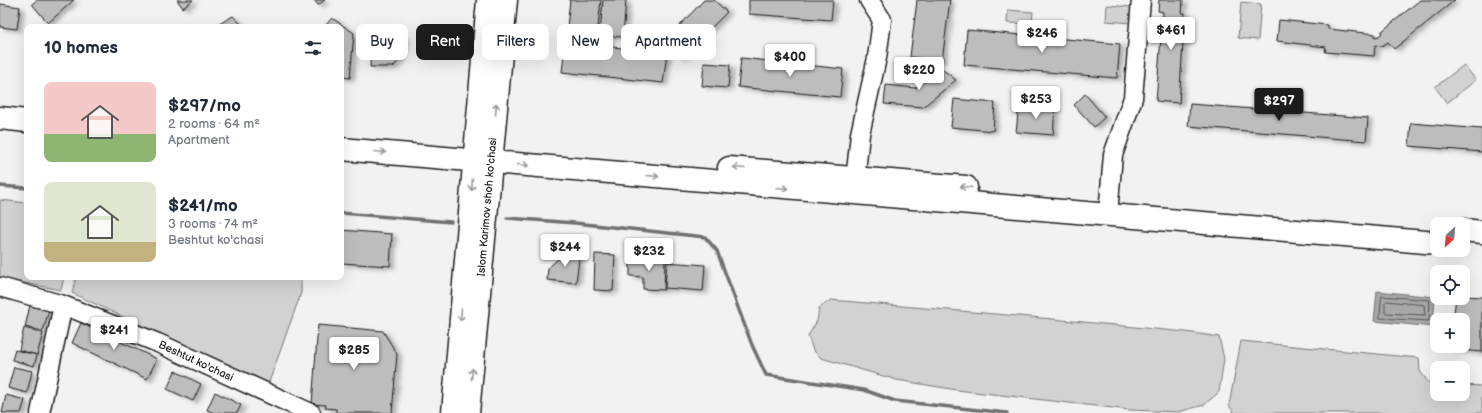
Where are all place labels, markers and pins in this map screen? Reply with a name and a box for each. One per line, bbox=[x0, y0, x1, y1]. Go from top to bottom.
pin: $461 bbox=[1147, 17, 1195, 51]
pin: $246 bbox=[1018, 20, 1066, 54]
pin: $400 bbox=[766, 44, 814, 78]
pin: $220 bbox=[895, 57, 943, 91]
pin: $253 bbox=[1012, 86, 1060, 120]
pin: $297 bbox=[1255, 88, 1303, 122]
pin: $244 bbox=[541, 234, 589, 268]
pin: $232 bbox=[625, 238, 673, 272]
pin: $241 bbox=[90, 317, 138, 351]
pin: $285 bbox=[330, 337, 378, 371]

